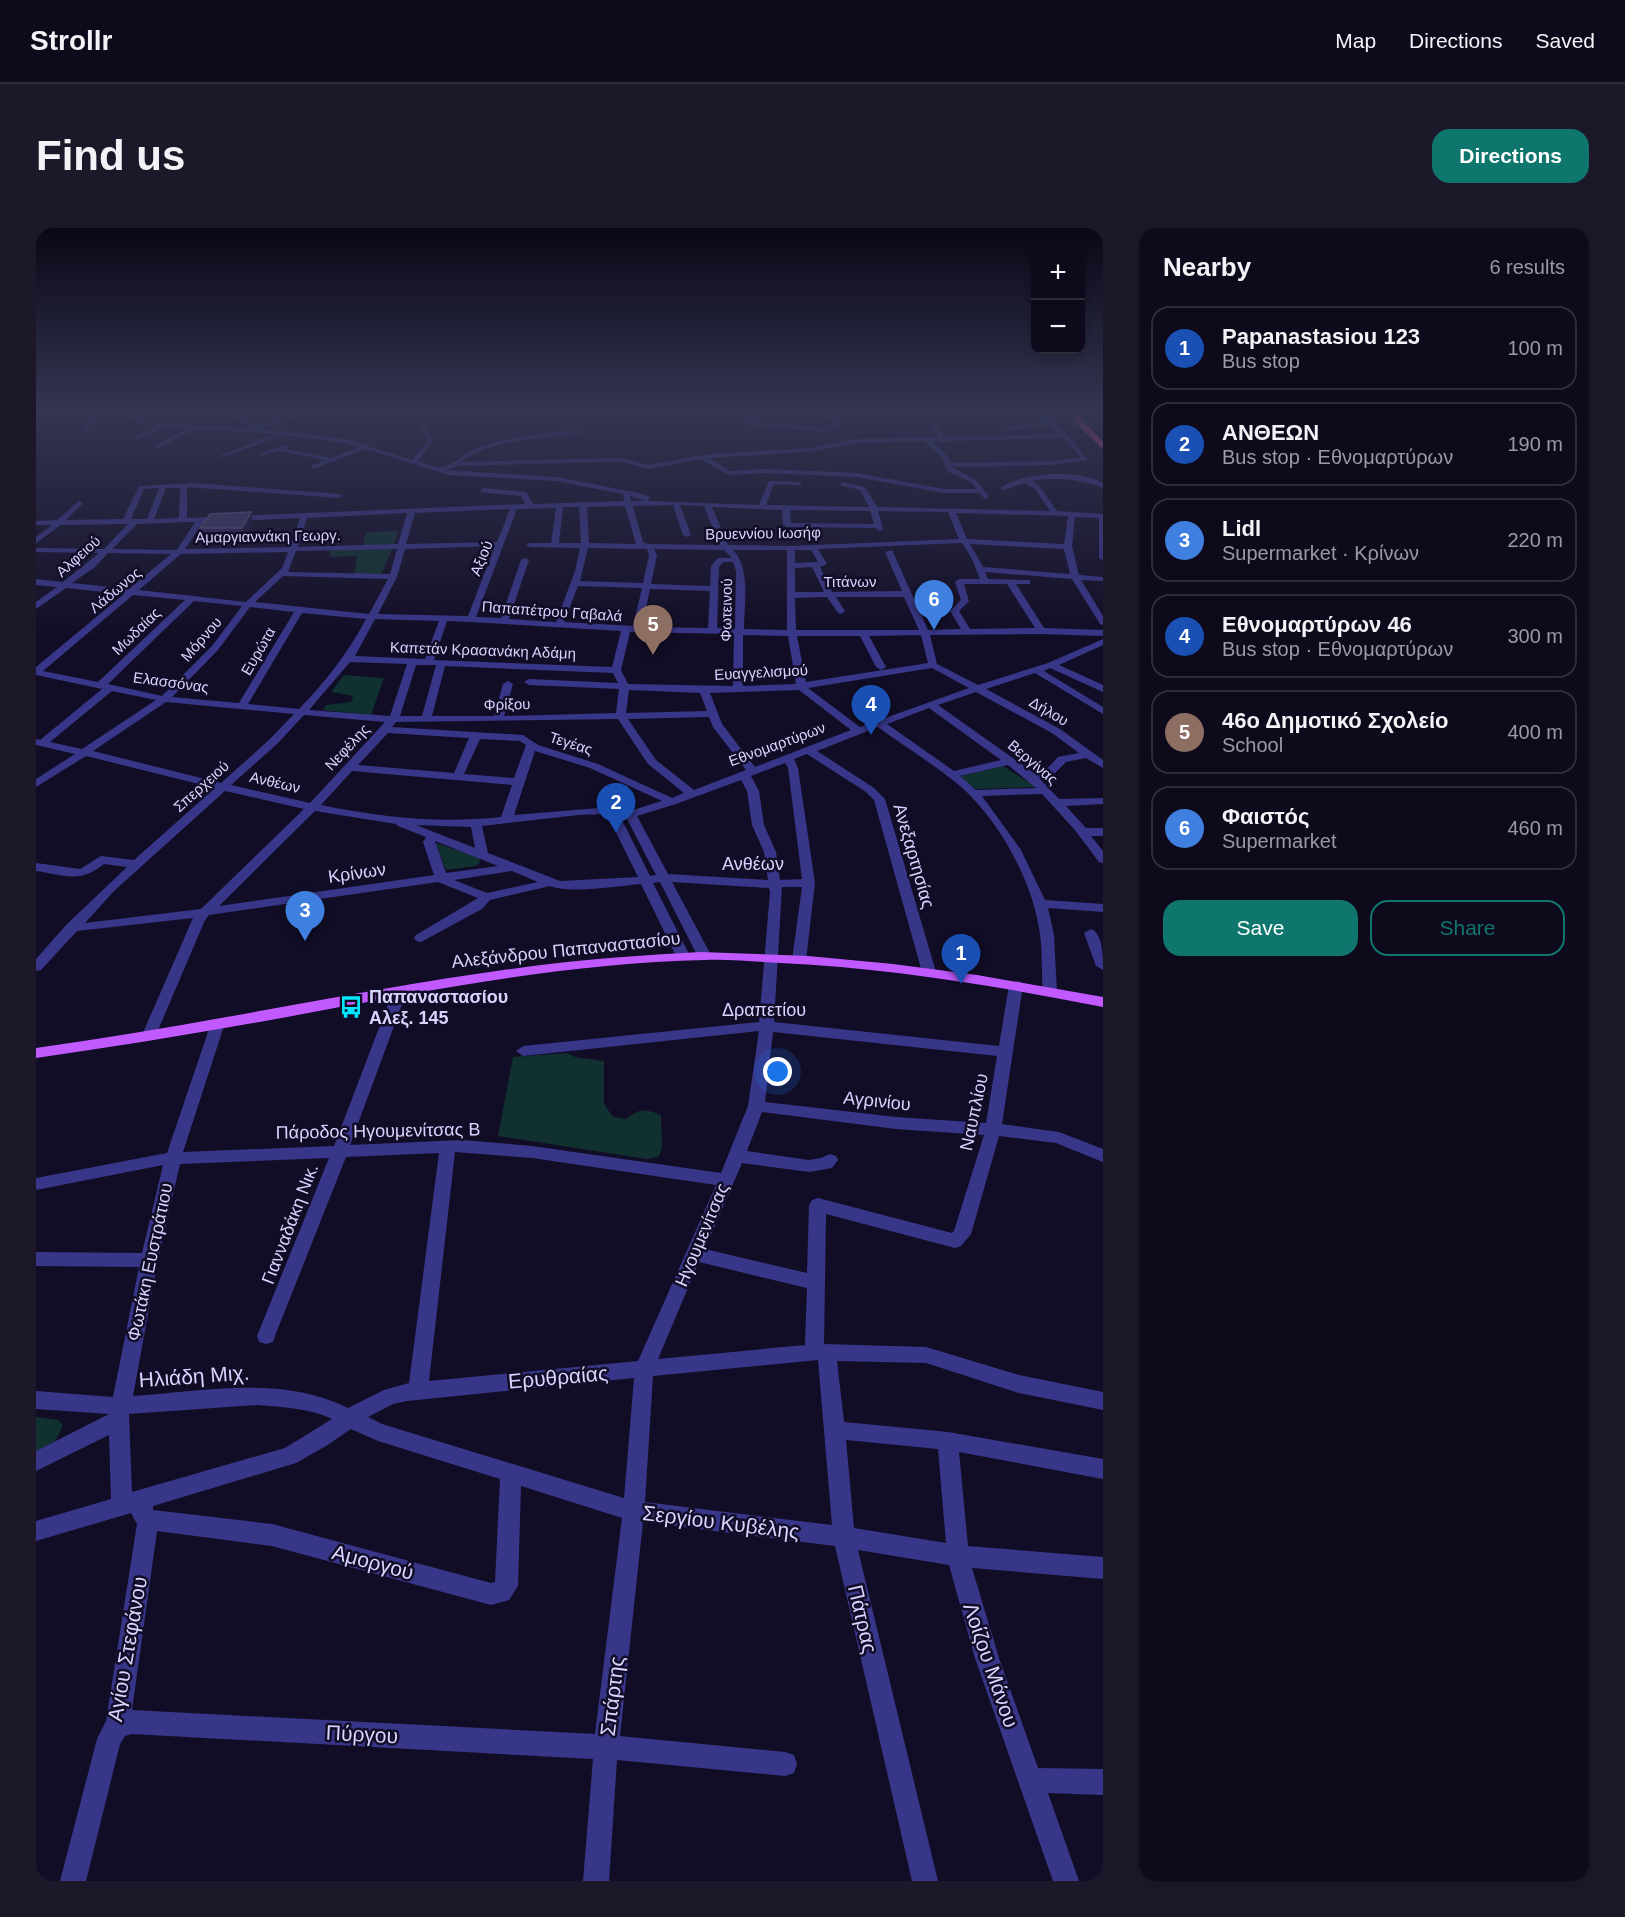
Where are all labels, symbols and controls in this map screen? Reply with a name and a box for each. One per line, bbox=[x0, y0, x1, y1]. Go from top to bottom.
text: Strollr bbox=[30, 25, 112, 56]
text: Map bbox=[1335, 29, 1376, 52]
text: Directions bbox=[1409, 29, 1502, 52]
text: Saved bbox=[1535, 29, 1595, 52]
button: Directions bbox=[1432, 129, 1589, 183]
text: Find us bbox=[36, 132, 185, 179]
map controls bbox=[1031, 246, 1085, 354]
button: + bbox=[1031, 246, 1085, 300]
text: Nearby bbox=[1163, 252, 1251, 282]
text: 6 results bbox=[1489, 256, 1565, 278]
button: − bbox=[1031, 300, 1085, 354]
text: Papanastasiou 123 bbox=[1222, 324, 1420, 349]
text: 1 bbox=[1179, 337, 1190, 359]
text: 100 m bbox=[1507, 337, 1563, 359]
text: Bus stop bbox=[1222, 350, 1300, 372]
text: ΑΝΘΕΩΝ bbox=[1222, 420, 1319, 445]
text: 2 bbox=[1179, 433, 1190, 455]
text: 190 m bbox=[1507, 433, 1563, 455]
text: Bus stop · Εθνομαρτύρων bbox=[1222, 446, 1453, 468]
text: Lidl bbox=[1222, 516, 1261, 541]
street label: Βρυεννίου Ιωσήφ bbox=[705, 523, 821, 543]
street label: Αμαργιαννάκη Γεωργ. bbox=[195, 526, 341, 546]
text: 3 bbox=[1179, 529, 1190, 551]
text: 220 m bbox=[1507, 529, 1563, 551]
street label: Αλφειού bbox=[52, 532, 104, 580]
street label: Αξιού bbox=[466, 538, 496, 578]
text: Supermarket · Κρίνων bbox=[1222, 542, 1419, 564]
street label: Λάδωνος bbox=[86, 564, 144, 616]
street label: Τιτάνων bbox=[823, 573, 877, 590]
street label: Φωτεινού bbox=[717, 578, 735, 642]
pin: 6 bbox=[914, 580, 954, 630]
street label: Παπαπέτρου Γαβαλά bbox=[481, 598, 623, 624]
street label: Μωδαίας bbox=[108, 604, 164, 658]
pin: 5 bbox=[634, 606, 672, 655]
text: Εθνομαρτύρων 46 bbox=[1222, 612, 1412, 637]
street label: Μόρνου bbox=[177, 613, 225, 665]
street label: Ευρώτα bbox=[237, 624, 279, 678]
text: 4 bbox=[1179, 625, 1190, 647]
text: 300 m bbox=[1507, 625, 1563, 647]
street label: Καπετάν Κρασανάκη Αδάμη bbox=[390, 638, 576, 662]
text: Bus stop · Εθνομαρτύρων bbox=[1222, 638, 1453, 660]
street label: Ευαγγελισμού bbox=[714, 661, 808, 683]
street label: Ελασσόνας bbox=[132, 668, 210, 696]
pin: 4 bbox=[852, 686, 890, 735]
street label: Δήλου bbox=[1026, 693, 1072, 729]
street label: Φρίξου bbox=[484, 695, 530, 713]
text: 46ο Δημοτικό Σχολείο bbox=[1222, 708, 1449, 733]
street label: Εθνομαρτύρων bbox=[726, 719, 828, 769]
street label: Νεφέλης bbox=[321, 720, 373, 774]
text: 5 bbox=[1179, 721, 1190, 743]
text: 400 m bbox=[1507, 721, 1563, 743]
street label: Τεγέας bbox=[547, 728, 595, 758]
text: School bbox=[1222, 734, 1283, 756]
street label: Βεργίνας bbox=[1005, 736, 1061, 788]
street label: Σπερχειού bbox=[170, 757, 232, 815]
street label: Ανθέων bbox=[248, 768, 302, 796]
pin: 2 bbox=[596, 784, 636, 833]
street label: Ανεξαρτησίας bbox=[890, 801, 939, 911]
text: Φαιστός bbox=[1222, 804, 1309, 829]
text: 6 bbox=[1179, 817, 1190, 839]
text: 460 m bbox=[1507, 817, 1563, 839]
text: Supermarket bbox=[1222, 830, 1337, 852]
street label: Ανθέων bbox=[722, 854, 784, 874]
street label: Κρίνων bbox=[327, 859, 387, 887]
pin: 3 bbox=[286, 892, 324, 941]
button: Save bbox=[1163, 900, 1358, 956]
button: Share bbox=[1370, 900, 1565, 956]
street label: Αλεξάνδρου Παπαναστασίου bbox=[451, 928, 681, 972]
pin: 1 bbox=[942, 934, 980, 984]
place label: Παπαναστασίου Αλεξ. 145 bbox=[369, 987, 508, 1029]
bus stop icon: Παπαναστασίου Αλεξ. 145 bbox=[338, 994, 364, 1020]
street label: Δραπετίου bbox=[722, 1000, 806, 1020]
your location bbox=[763, 1057, 792, 1086]
street label: Ναυπλίου bbox=[956, 1072, 992, 1152]
street label: Αγρινίου bbox=[842, 1088, 912, 1114]
street label: Πάροδος Ηγουμενίτσας Β bbox=[276, 1119, 480, 1143]
street label: Γιανναδάκη Νικ. bbox=[258, 1161, 322, 1287]
street label: Ηγουμενίτσας bbox=[671, 1180, 733, 1290]
street label: Φωτάκη Ευστράτιου bbox=[123, 1181, 177, 1343]
street label: Ηλιάδη Μιχ. bbox=[138, 1361, 250, 1391]
street label: Ερυθραίας bbox=[507, 1361, 609, 1393]
street label: Σεργίου Κυβέλης bbox=[641, 1501, 801, 1543]
street label: Αμοργού bbox=[330, 1540, 416, 1584]
street label: Αγίου Στεφάνου bbox=[103, 1575, 151, 1723]
street label: Πάτρας bbox=[844, 1582, 882, 1656]
street label: Λοίζου Μάνου bbox=[959, 1600, 1023, 1730]
street label: Σπάρτης bbox=[596, 1655, 628, 1737]
street label: Πύργου bbox=[325, 1721, 399, 1747]

